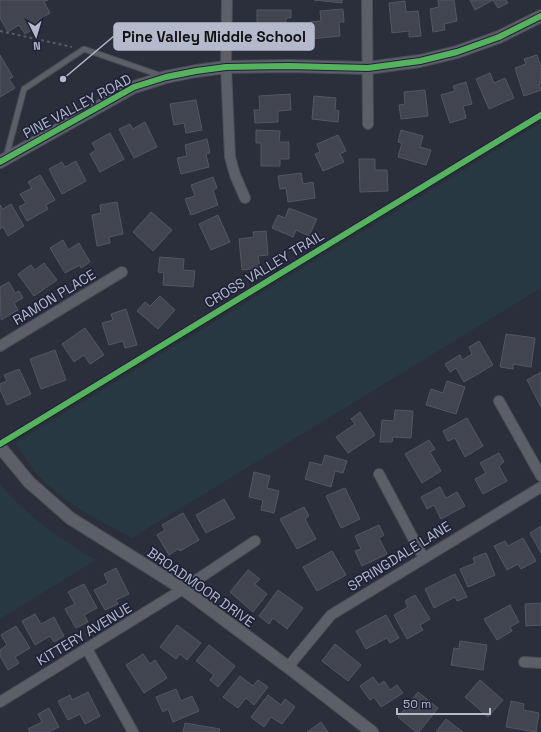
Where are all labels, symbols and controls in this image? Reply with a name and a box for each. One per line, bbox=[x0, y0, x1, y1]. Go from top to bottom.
north arrow bbox=[16, 16, 56, 56]
callout: Pine Valley Middle School bbox=[114, 23, 314, 50]
text: Pine Valley Middle School bbox=[122, 27, 306, 46]
text: N bbox=[33, 39, 41, 53]
street label: PINE VALLEY ROAD bbox=[20, 70, 134, 142]
street label: CROSS VALLEY TRAIL bbox=[201, 226, 327, 312]
street label: RAMON PLACE bbox=[9, 265, 99, 329]
street label: SPRINGDALE LANE bbox=[344, 517, 454, 595]
street label: BROADMOOR DRIVE bbox=[144, 543, 258, 631]
street label: KITTERY AVENUE bbox=[33, 598, 135, 669]
scale bar bbox=[397, 690, 490, 716]
text: 50 m bbox=[403, 696, 431, 712]

